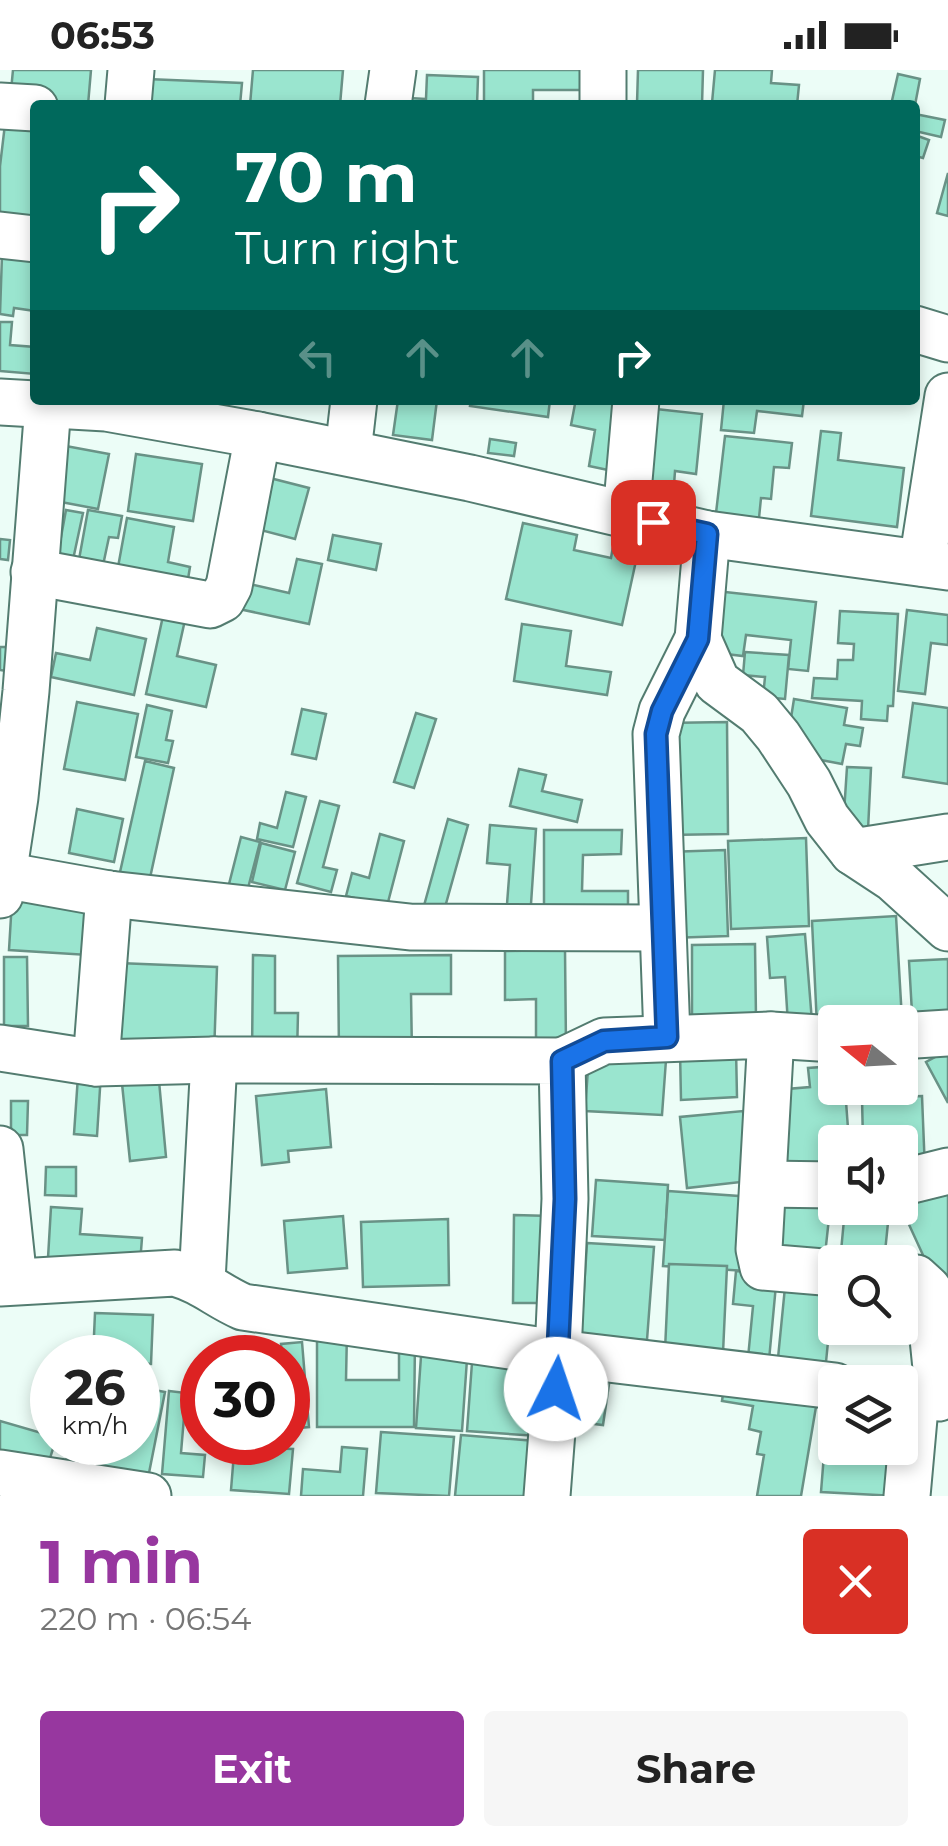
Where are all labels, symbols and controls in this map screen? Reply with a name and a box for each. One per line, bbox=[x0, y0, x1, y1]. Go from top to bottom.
text: 06:53 bbox=[50, 12, 155, 59]
text: 70 m bbox=[235, 134, 418, 220]
icon: right bbox=[70, 140, 200, 270]
text: Turn right bbox=[235, 220, 460, 275]
icon: left bbox=[290, 330, 345, 385]
icon: ahead bbox=[395, 330, 450, 385]
icon: ahead bbox=[500, 330, 555, 385]
icon: right bbox=[605, 330, 660, 385]
pin bbox=[611, 480, 696, 565]
icon: arrive bbox=[626, 495, 681, 550]
north arrow bbox=[818, 1005, 918, 1105]
map controls bbox=[818, 1005, 918, 1465]
button: sound bbox=[818, 1125, 918, 1225]
button: search bbox=[818, 1245, 918, 1345]
speed limit sign: 30 bbox=[180, 1335, 310, 1465]
position arrow bbox=[504, 1337, 608, 1441]
text: 26 bbox=[64, 1357, 126, 1418]
button: layers bbox=[818, 1365, 918, 1465]
text: km/h bbox=[62, 1410, 128, 1440]
text: 1 min bbox=[40, 1525, 203, 1598]
button: close bbox=[803, 1529, 908, 1634]
text: 220 m · 06:54 bbox=[40, 1599, 251, 1638]
button: Exit bbox=[40, 1711, 464, 1826]
button: Share bbox=[484, 1711, 908, 1826]

